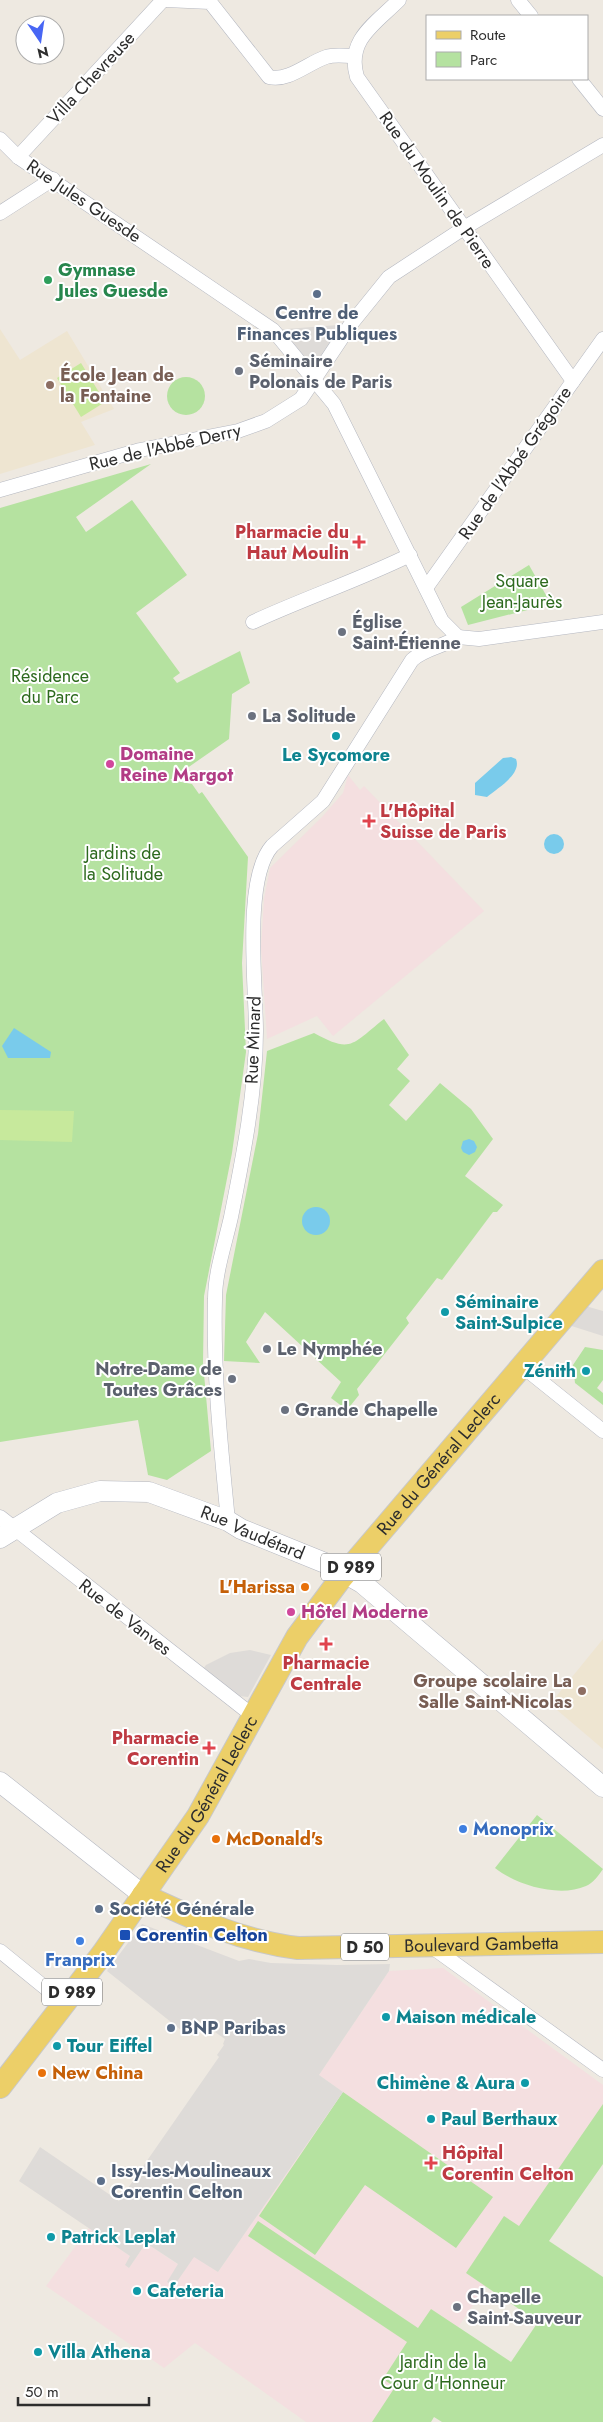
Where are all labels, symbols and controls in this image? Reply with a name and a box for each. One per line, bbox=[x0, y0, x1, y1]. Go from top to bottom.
north arrow bbox=[15, 15, 65, 65]
legend bbox=[426, 15, 588, 80]
text: Route bbox=[470, 24, 506, 46]
street label: Villa Chevreuse bbox=[41, 26, 141, 130]
text: N bbox=[35, 42, 51, 64]
text: Parc bbox=[470, 49, 497, 71]
street label: Rue du Moulin de Pierre bbox=[373, 106, 501, 274]
street label: Rue Jules Guesde bbox=[21, 153, 147, 249]
place label: Gymnase Jules Guesde bbox=[55, 257, 168, 304]
marker: Gymnase Jules Guesde bbox=[42, 274, 54, 286]
marker: Centre de Finances Publiques bbox=[311, 288, 323, 300]
place label: Centre de Finances Publiques bbox=[237, 300, 397, 347]
place label: Séminaire Polonais de Paris bbox=[249, 348, 392, 395]
place label: École Jean de la Fontaine bbox=[60, 362, 174, 409]
marker: Séminaire Polonais de Paris bbox=[233, 365, 245, 377]
marker: École Jean de la Fontaine bbox=[44, 379, 56, 391]
street label: Rue de l'Abbé Grégoire bbox=[452, 381, 578, 545]
street label: Rue de l'Abbé Derry bbox=[87, 417, 244, 477]
place label: Pharmacie du Haut Moulin bbox=[235, 519, 349, 566]
marker: Pharmacie du Haut Moulin bbox=[353, 536, 365, 548]
park label: Square Jean-Jaurès bbox=[480, 568, 562, 615]
place label: Église Saint-Étienne bbox=[352, 609, 461, 656]
marker: Église Saint-Étienne bbox=[336, 626, 348, 638]
park label: Résidence du Parc bbox=[11, 663, 89, 710]
place label: La Solitude bbox=[262, 703, 356, 729]
marker: La Solitude bbox=[246, 710, 258, 722]
marker: Le Sycomore bbox=[330, 730, 342, 742]
place label: Domaine Reine Margot bbox=[120, 741, 233, 788]
place label: Le Sycomore bbox=[282, 742, 390, 768]
marker: Domaine Reine Margot bbox=[104, 758, 116, 770]
place label: L'Hôpital Suisse de Paris bbox=[380, 798, 506, 845]
marker: L'Hôpital Suisse de Paris bbox=[362, 814, 376, 828]
park label: Jardins de la Solitude bbox=[83, 840, 163, 887]
street label: Rue Minard bbox=[238, 996, 268, 1084]
place label: Séminaire Saint-Sulpice bbox=[455, 1289, 563, 1336]
marker: Séminaire Saint-Sulpice bbox=[439, 1306, 451, 1318]
place label: Le Nymphée bbox=[277, 1336, 383, 1362]
marker: Le Nymphée bbox=[261, 1343, 273, 1355]
place label: Notre-Dame de Toutes Grâces bbox=[95, 1356, 222, 1403]
place label: Zénith bbox=[524, 1358, 576, 1384]
marker: Zénith bbox=[580, 1365, 592, 1377]
marker: Notre-Dame de Toutes Grâces bbox=[226, 1373, 238, 1385]
street label: Rue du Général Leclerc bbox=[370, 1387, 507, 1541]
place label: Grande Chapelle bbox=[295, 1397, 438, 1423]
marker: Grande Chapelle bbox=[279, 1404, 291, 1416]
street label: Rue Vaudétard bbox=[197, 1499, 309, 1566]
road number: D 989 bbox=[321, 1554, 381, 1580]
street label: Rue de Vanves bbox=[73, 1572, 177, 1662]
place label: L'Harissa bbox=[219, 1574, 295, 1600]
marker: L'Harissa bbox=[299, 1581, 311, 1593]
place label: Hôtel Moderne bbox=[301, 1599, 428, 1625]
marker: Hôtel Moderne bbox=[285, 1606, 297, 1618]
marker: Pharmacie Centrale bbox=[320, 1638, 332, 1650]
place label: Pharmacie Centrale bbox=[282, 1650, 370, 1697]
place label: Groupe scolaire La Salle Saint-Nicolas bbox=[413, 1668, 572, 1715]
marker: Groupe scolaire La Salle Saint-Nicolas bbox=[576, 1685, 588, 1697]
street label: Rue du Général Leclerc bbox=[149, 1711, 264, 1878]
place label: Pharmacie Corentin bbox=[112, 1725, 199, 1772]
marker: Pharmacie Corentin bbox=[203, 1742, 215, 1754]
place label: Monoprix bbox=[473, 1816, 554, 1842]
marker: Monoprix bbox=[457, 1823, 469, 1835]
place label: McDonald's bbox=[226, 1826, 323, 1852]
marker: McDonald's bbox=[210, 1833, 222, 1845]
place label: Société Générale bbox=[109, 1896, 254, 1922]
marker: Société Générale bbox=[93, 1903, 105, 1915]
place label: Corentin Celton bbox=[136, 1922, 268, 1948]
marker: Corentin Celton bbox=[118, 1928, 132, 1942]
street label: Boulevard Gambetta bbox=[404, 1930, 559, 1959]
road number: D 50 bbox=[341, 1934, 389, 1960]
marker: Franprix bbox=[74, 1935, 86, 1947]
place label: Franprix bbox=[45, 1947, 115, 1973]
road number: D 989 bbox=[42, 1978, 102, 2005]
place label: Maison médicale bbox=[396, 2004, 536, 2030]
marker: Maison médicale bbox=[380, 2011, 392, 2023]
place label: BNP Paribas bbox=[181, 2015, 286, 2041]
marker: BNP Paribas bbox=[165, 2022, 177, 2034]
place label: Tour Eiffel bbox=[67, 2033, 152, 2059]
marker: Tour Eiffel bbox=[51, 2040, 63, 2052]
place label: New China bbox=[52, 2060, 143, 2086]
marker: New China bbox=[36, 2067, 48, 2079]
place label: Chimène & Aura bbox=[377, 2070, 515, 2096]
marker: Chimène & Aura bbox=[519, 2077, 531, 2089]
place label: Paul Berthaux bbox=[441, 2106, 558, 2132]
marker: Paul Berthaux bbox=[425, 2113, 437, 2125]
place label: Hôpital Corentin Celton bbox=[442, 2140, 574, 2187]
marker: Hôpital Corentin Celton bbox=[424, 2156, 438, 2170]
place label: Issy-les-Moulineaux Corentin Celton bbox=[111, 2158, 271, 2205]
marker: Issy-les-Moulineaux Corentin Celton bbox=[95, 2175, 107, 2187]
place label: Patrick Leplat bbox=[61, 2224, 176, 2250]
marker: Patrick Leplat bbox=[45, 2231, 57, 2243]
place label: Cafeteria bbox=[147, 2278, 224, 2304]
place label: Chapelle Saint-Sauveur bbox=[467, 2284, 582, 2331]
marker: Cafeteria bbox=[131, 2285, 143, 2297]
marker: Chapelle Saint-Sauveur bbox=[451, 2301, 463, 2313]
place label: Villa Athena bbox=[47, 2339, 151, 2365]
marker: Villa Athena bbox=[32, 2346, 44, 2358]
park label: Jardin de la Cour d'Honneur bbox=[380, 2349, 506, 2396]
scale bar bbox=[18, 2374, 149, 2406]
text: 50 m bbox=[25, 2381, 59, 2403]

